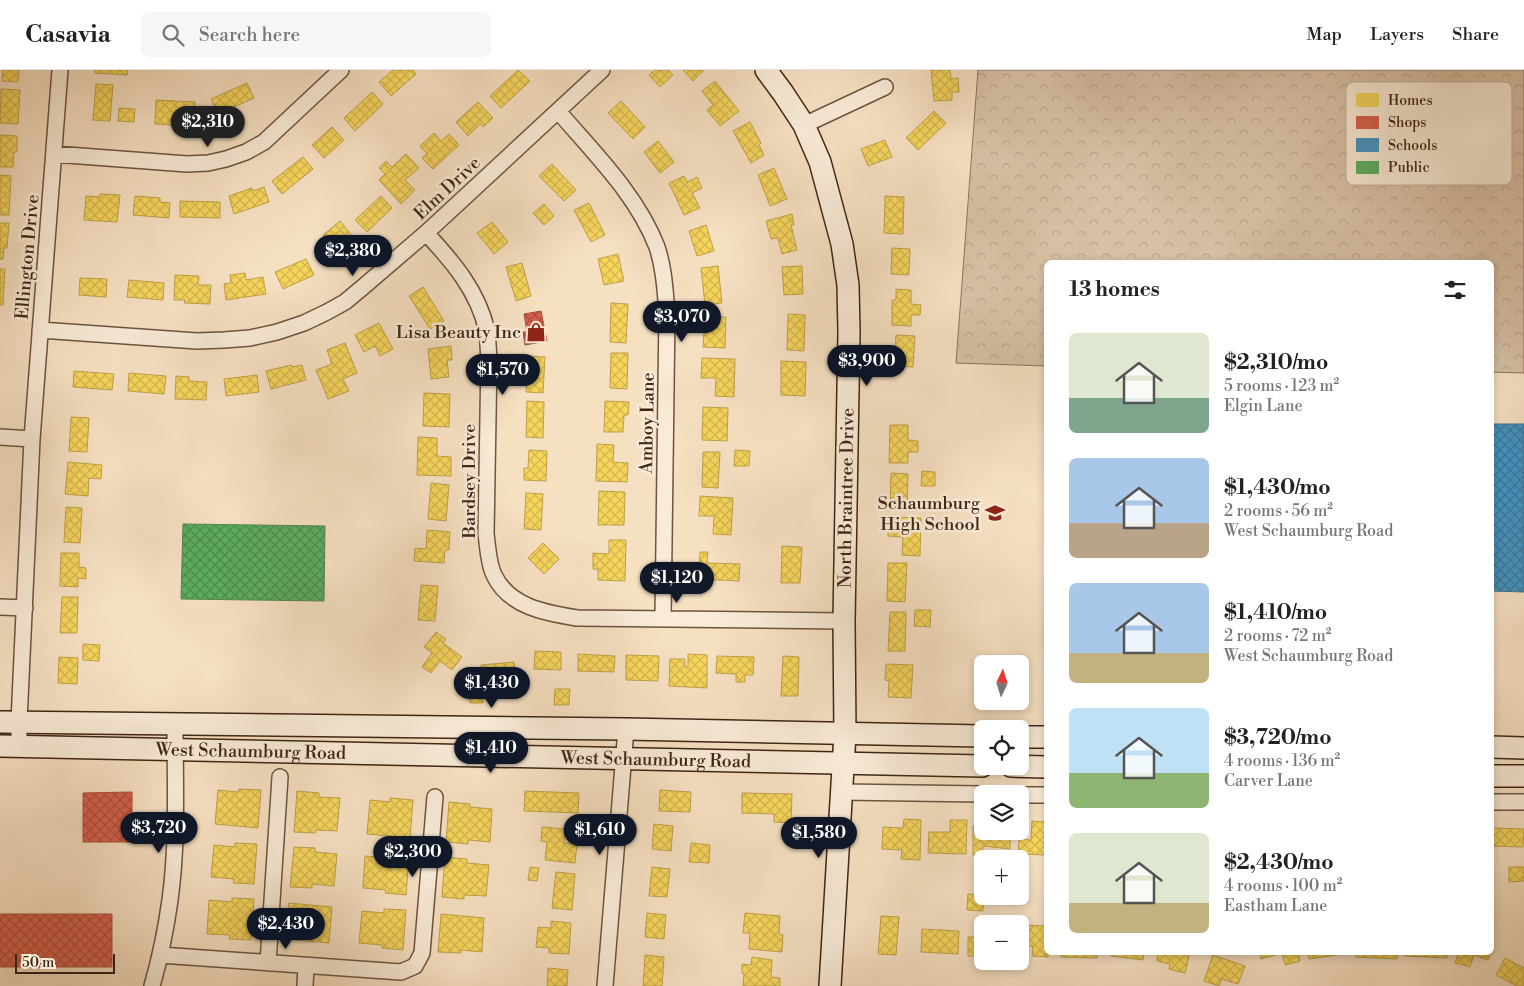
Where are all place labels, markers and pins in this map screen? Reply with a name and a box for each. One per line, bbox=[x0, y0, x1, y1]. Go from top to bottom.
pin: $2,310 bbox=[167, 106, 249, 148]
pin: $2,380 bbox=[312, 234, 394, 277]
pin: $3,070 bbox=[641, 300, 723, 343]
place label: Lisa Beauty Inc bbox=[396, 321, 521, 344]
shop icon: Lisa Beauty Inc bbox=[525, 321, 547, 343]
pin: $3,900 bbox=[826, 344, 908, 387]
pin: $1,570 bbox=[462, 354, 544, 396]
place label: Schaumburg High School bbox=[877, 492, 981, 536]
school or university icon: Schaumburg High School bbox=[984, 502, 1006, 524]
pin: $1,120 bbox=[636, 562, 718, 604]
pin: $1,430 bbox=[451, 666, 533, 709]
pin: $1,410 bbox=[450, 732, 532, 774]
pin: $3,720 bbox=[118, 812, 200, 854]
pin: $1,610 bbox=[559, 814, 641, 856]
pin: $1,580 bbox=[778, 816, 860, 859]
pin: $2,300 bbox=[372, 836, 454, 878]
pin: $2,430 bbox=[245, 908, 327, 950]

